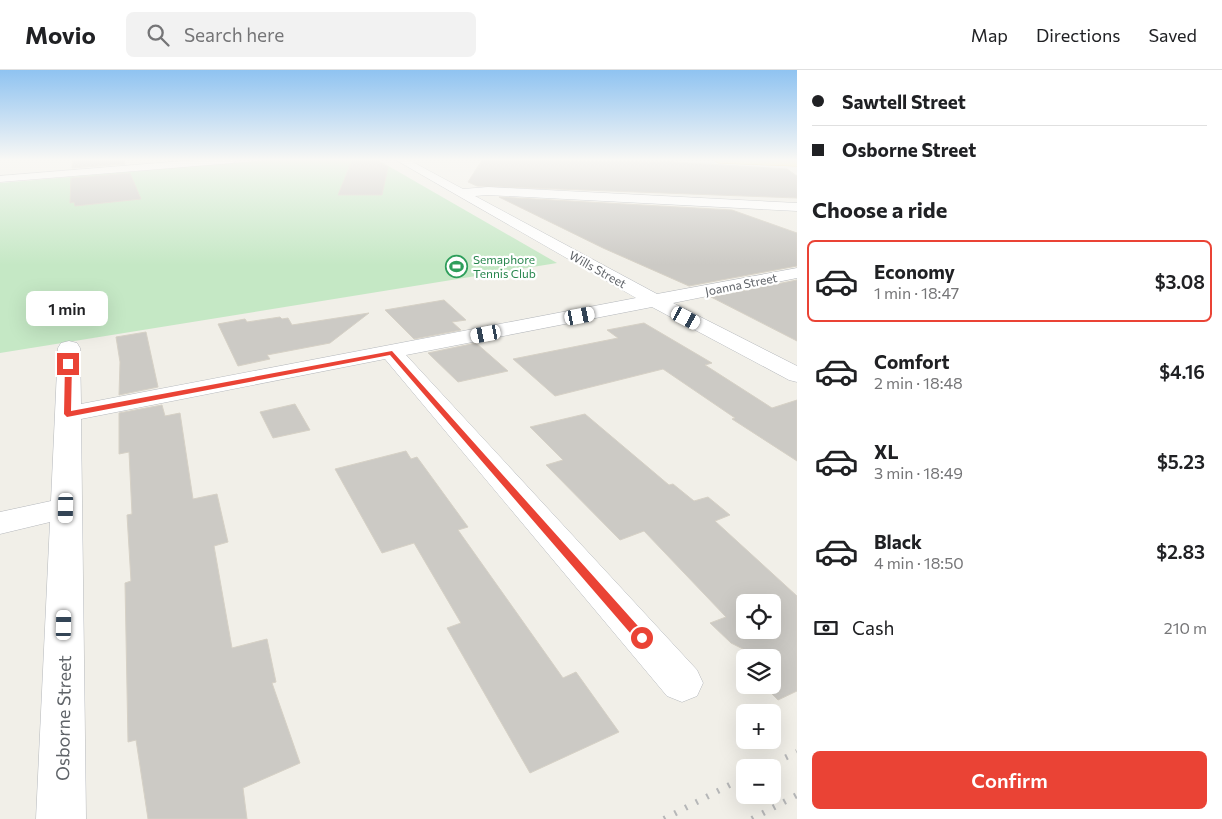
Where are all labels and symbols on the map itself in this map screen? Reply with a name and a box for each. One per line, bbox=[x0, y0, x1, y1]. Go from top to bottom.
street label: Wills Street bbox=[567, 248, 629, 290]
place label: Semaphore Tennis Club bbox=[473, 252, 536, 280]
sports icon: Semaphore Tennis Club bbox=[445, 254, 469, 278]
street label: Joanna Street bbox=[704, 270, 779, 299]
callout: 1 min bbox=[27, 292, 109, 326]
car bbox=[669, 304, 702, 332]
car bbox=[563, 306, 596, 326]
car bbox=[469, 324, 502, 344]
route end bbox=[57, 353, 79, 375]
car bbox=[58, 493, 73, 523]
car bbox=[56, 610, 71, 640]
route start bbox=[631, 627, 653, 649]
street label: Osborne Street bbox=[51, 655, 75, 781]

